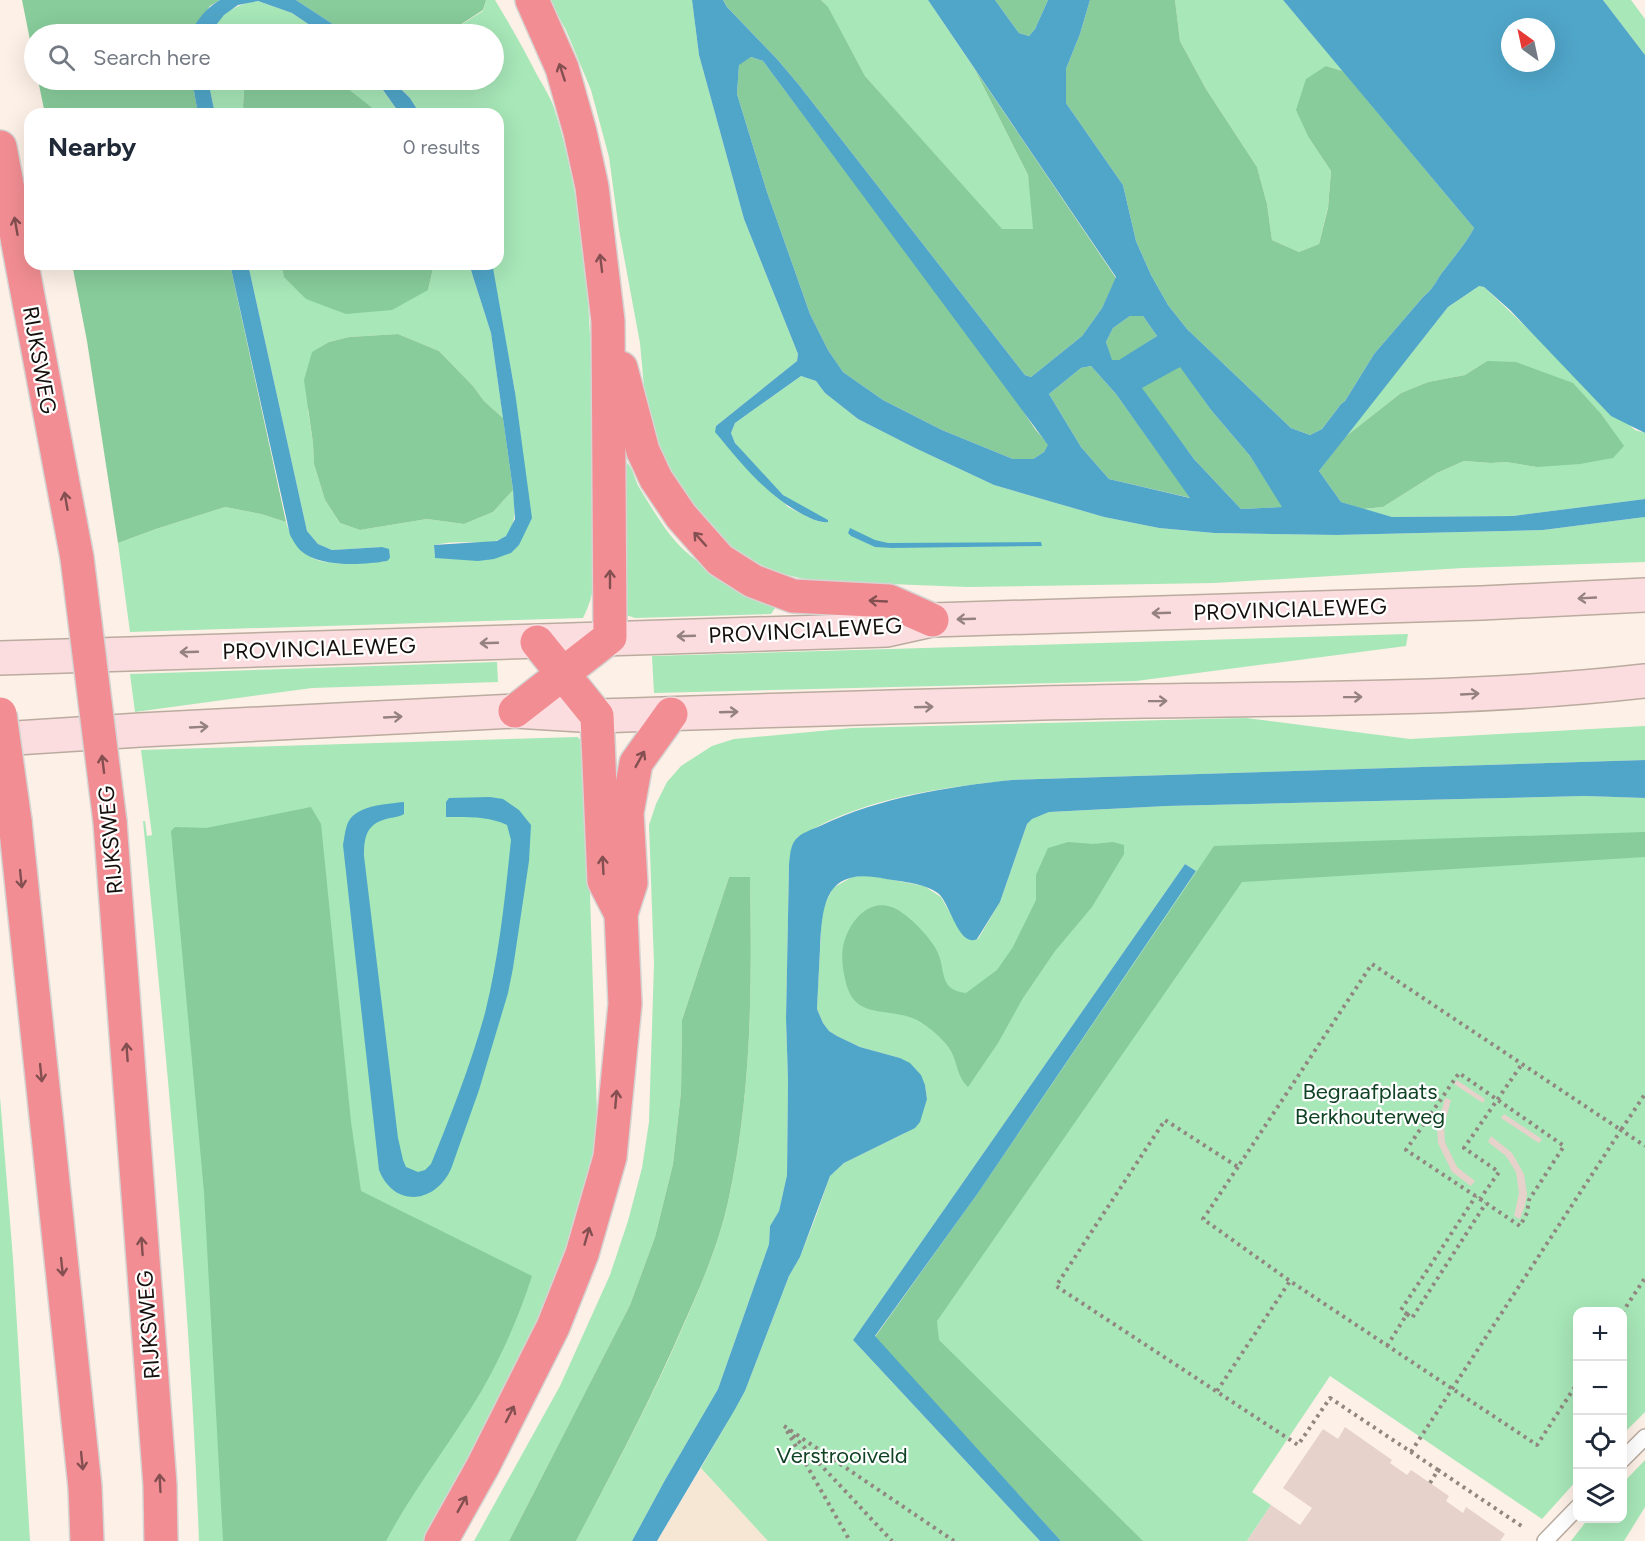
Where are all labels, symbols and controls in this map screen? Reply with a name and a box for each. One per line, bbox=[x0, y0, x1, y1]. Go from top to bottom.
north arrow bbox=[1501, 18, 1555, 72]
search box bbox=[24, 24, 504, 90]
icon: search bbox=[45, 41, 78, 74]
text: Search here bbox=[93, 44, 211, 71]
one-way arrow bbox=[556, 63, 567, 82]
text: Nearby bbox=[48, 131, 136, 163]
text: 0 results bbox=[403, 135, 480, 159]
one-way arrow bbox=[10, 217, 21, 237]
one-way arrow bbox=[596, 253, 607, 273]
street label: RIJKSWEG bbox=[17, 304, 62, 416]
one-way arrow bbox=[60, 491, 71, 511]
one-way arrow bbox=[693, 532, 707, 547]
one-way arrow bbox=[604, 569, 616, 589]
street label: PROVINCIALEWEG bbox=[1193, 593, 1387, 626]
one-way arrow bbox=[1577, 593, 1597, 604]
one-way arrow bbox=[868, 595, 888, 606]
one-way arrow bbox=[1151, 607, 1171, 619]
street label: PROVINCIALEWEG bbox=[708, 612, 902, 649]
one-way arrow bbox=[956, 613, 976, 625]
one-way arrow bbox=[676, 630, 696, 641]
street label: PROVINCIALEWEG bbox=[222, 632, 416, 665]
one-way arrow bbox=[480, 638, 500, 649]
one-way arrow bbox=[180, 647, 200, 658]
one-way arrow bbox=[1459, 688, 1479, 699]
one-way arrow bbox=[1342, 692, 1362, 703]
one-way arrow bbox=[1147, 695, 1167, 707]
one-way arrow bbox=[913, 701, 933, 712]
one-way arrow bbox=[718, 706, 738, 718]
one-way arrow bbox=[383, 711, 403, 722]
one-way arrow bbox=[188, 721, 208, 732]
one-way arrow bbox=[635, 751, 646, 769]
one-way arrow bbox=[97, 755, 108, 775]
street label: RIJKSWEG bbox=[92, 785, 129, 895]
one-way arrow bbox=[598, 855, 609, 875]
one-way arrow bbox=[16, 869, 27, 889]
one-way arrow bbox=[122, 1042, 133, 1062]
one-way arrow bbox=[36, 1063, 47, 1083]
park label: Begraafplaats Berkhouterweg bbox=[1295, 1078, 1445, 1130]
one-way arrow bbox=[611, 1089, 622, 1109]
one-way arrow bbox=[582, 1227, 593, 1246]
one-way arrow bbox=[136, 1237, 147, 1257]
one-way arrow bbox=[57, 1257, 68, 1277]
street label: RIJKSWEG bbox=[131, 1270, 166, 1380]
map controls bbox=[1573, 1307, 1627, 1523]
button: + bbox=[1573, 1307, 1627, 1361]
button: − bbox=[1573, 1361, 1627, 1415]
one-way arrow bbox=[505, 1406, 516, 1424]
button: locate bbox=[1573, 1415, 1627, 1469]
park label: Verstrooiveld bbox=[776, 1442, 908, 1469]
one-way arrow bbox=[77, 1451, 88, 1470]
button: layers bbox=[1573, 1469, 1627, 1523]
one-way arrow bbox=[154, 1473, 165, 1493]
one-way arrow bbox=[456, 1496, 468, 1513]

